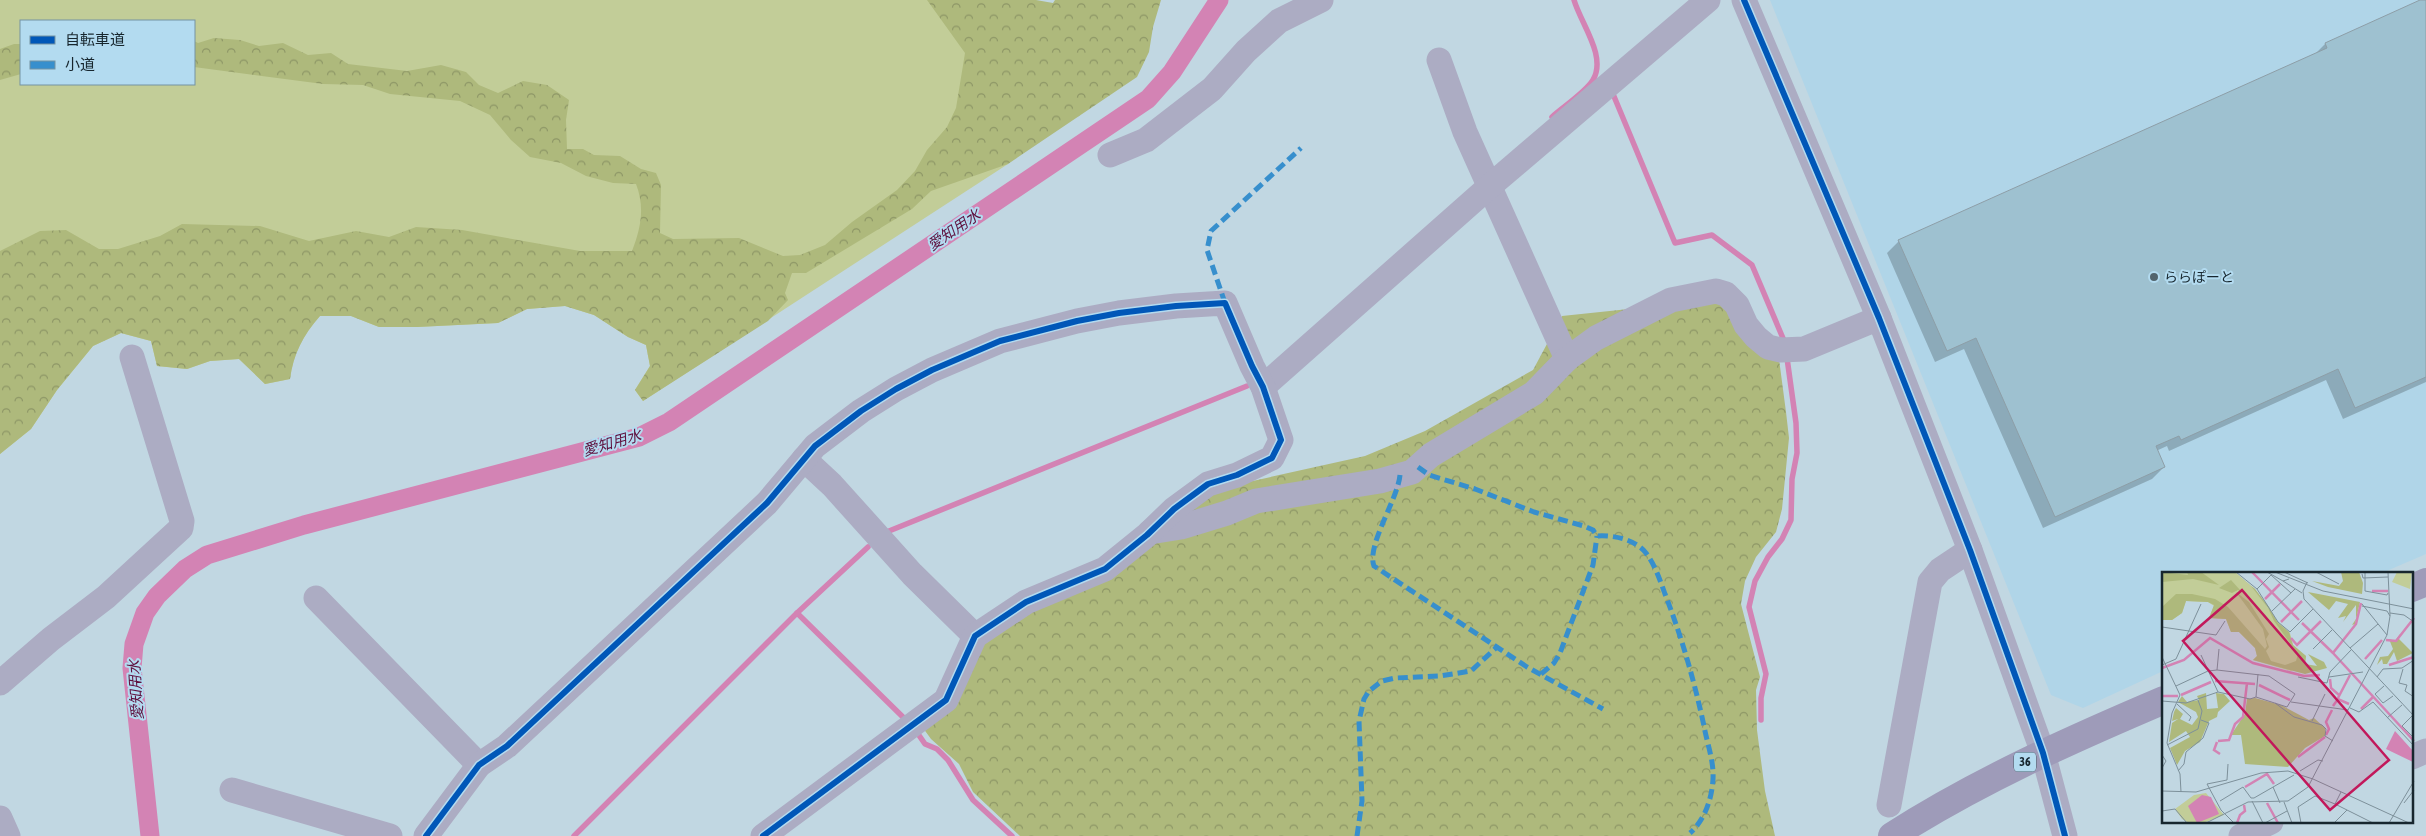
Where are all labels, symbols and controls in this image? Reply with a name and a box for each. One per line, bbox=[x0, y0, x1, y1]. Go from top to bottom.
legend bbox=[20, 20, 195, 85]
text: 自転車道 bbox=[65, 31, 125, 48]
text: 小道 bbox=[65, 56, 95, 73]
water label: 愛知用水 bbox=[924, 205, 985, 253]
place label: ららぽーと bbox=[2164, 269, 2234, 285]
marker: ららぽーと bbox=[2148, 271, 2160, 283]
water label: 愛知用水 bbox=[581, 426, 645, 459]
inset map bbox=[2162, 572, 2414, 824]
water label: 愛知用水 bbox=[125, 658, 146, 721]
road number: 36 bbox=[2014, 752, 2036, 772]

